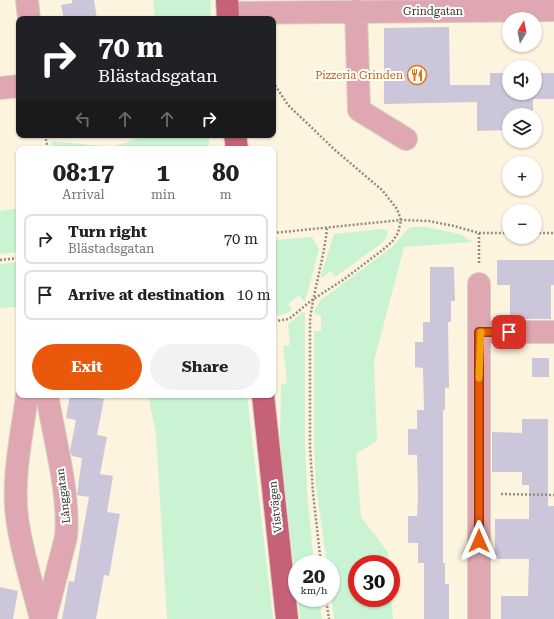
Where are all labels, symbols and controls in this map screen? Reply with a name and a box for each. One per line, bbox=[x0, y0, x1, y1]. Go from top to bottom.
street label: Grindgatan bbox=[403, 5, 463, 18]
north arrow bbox=[502, 12, 542, 52]
map controls bbox=[502, 12, 542, 244]
text: 70 m bbox=[98, 31, 163, 64]
icon: right bbox=[32, 32, 84, 84]
button: sound bbox=[502, 60, 542, 100]
restaurant icon: Pizzeria Grinden bbox=[406, 64, 428, 86]
text: Blästadsgatan bbox=[98, 65, 218, 86]
place label: Pizzeria Grinden bbox=[315, 69, 403, 82]
icon: left bbox=[72, 108, 94, 130]
icon: ahead bbox=[114, 108, 136, 130]
icon: ahead bbox=[156, 108, 178, 130]
icon: right bbox=[198, 108, 220, 130]
button: layers bbox=[502, 108, 542, 148]
button: + bbox=[502, 156, 542, 196]
text: 08:17 bbox=[53, 159, 114, 187]
text: 1 bbox=[156, 159, 170, 187]
text: 80 bbox=[212, 159, 239, 187]
text: Arrival bbox=[62, 187, 105, 202]
text: min bbox=[151, 187, 175, 202]
text: m bbox=[220, 187, 232, 202]
button: − bbox=[502, 204, 542, 244]
text: Turn right bbox=[68, 223, 147, 241]
icon: right bbox=[34, 228, 56, 250]
text: 70 m bbox=[224, 230, 258, 248]
text: Blästadsgatan bbox=[68, 241, 154, 256]
icon: arrive bbox=[34, 284, 56, 306]
text: Arrive at destination bbox=[68, 286, 224, 304]
text: 10 m bbox=[236, 286, 271, 304]
pin bbox=[492, 315, 526, 349]
icon: arrive bbox=[498, 321, 520, 343]
button: Exit bbox=[32, 344, 142, 390]
button: Share bbox=[150, 344, 260, 390]
street label: Långgatan bbox=[54, 468, 73, 524]
street label: Vistvägen bbox=[266, 480, 285, 533]
position arrow bbox=[458, 520, 500, 562]
speed limit sign: 30 bbox=[348, 555, 400, 607]
text: 20 bbox=[303, 564, 325, 588]
text: km/h bbox=[301, 585, 327, 596]

